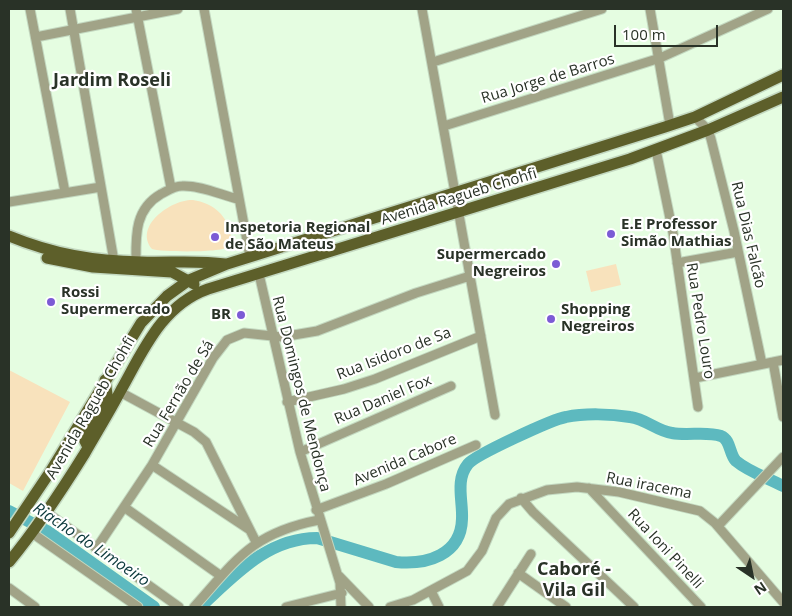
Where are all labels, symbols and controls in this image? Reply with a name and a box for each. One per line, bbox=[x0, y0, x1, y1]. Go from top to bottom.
scale bar bbox=[617, 15, 721, 47]
text: 100 m bbox=[622, 24, 666, 44]
street label: Rua Jorge de Barros bbox=[479, 50, 617, 108]
district label: Jardim Roseli bbox=[53, 70, 171, 92]
street label: Avenida Ragueb Chohfi bbox=[379, 165, 539, 229]
street label: Rua Dias Falcão bbox=[727, 180, 769, 290]
place label: E.E Professor Simão Mathias bbox=[621, 216, 731, 251]
place label: Inspetoria Regional de São Mateus bbox=[225, 219, 370, 254]
marker: E.E Professor Simão Mathias bbox=[605, 228, 617, 240]
marker: Inspetoria Regional de São Mateus bbox=[209, 231, 221, 243]
place label: Supermercado Negreiros bbox=[437, 246, 546, 281]
marker: Supermercado Negreiros bbox=[550, 258, 562, 270]
street label: Rua Pedro Louro bbox=[682, 262, 718, 380]
place label: Rossi Supermercado bbox=[61, 284, 170, 319]
street label: Rua Domingos de Mendonça bbox=[268, 294, 334, 494]
marker: Rossi Supermercado bbox=[45, 296, 57, 308]
place label: Shopping Negreiros bbox=[561, 301, 634, 336]
place label: BR bbox=[211, 306, 231, 324]
marker: BR bbox=[235, 309, 247, 321]
marker: Shopping Negreiros bbox=[545, 313, 557, 325]
street label: Rua Isidoro de Sa bbox=[334, 324, 454, 384]
street label: Avenida Ragueb Chohfi bbox=[43, 333, 139, 483]
street label: Rua Fernão de Sá bbox=[140, 337, 218, 451]
street label: Rua Daniel Fox bbox=[332, 371, 434, 429]
street label: Avenida Cabore bbox=[351, 430, 459, 490]
street label: Rua iracema bbox=[605, 469, 693, 503]
water label: Riacho do Limoeiro bbox=[29, 499, 153, 591]
street label: Rua Ioni Pinelli bbox=[623, 505, 707, 593]
north arrow bbox=[727, 551, 777, 601]
district label: Caboré - Vila Gil bbox=[537, 559, 611, 602]
text: N bbox=[751, 578, 771, 600]

